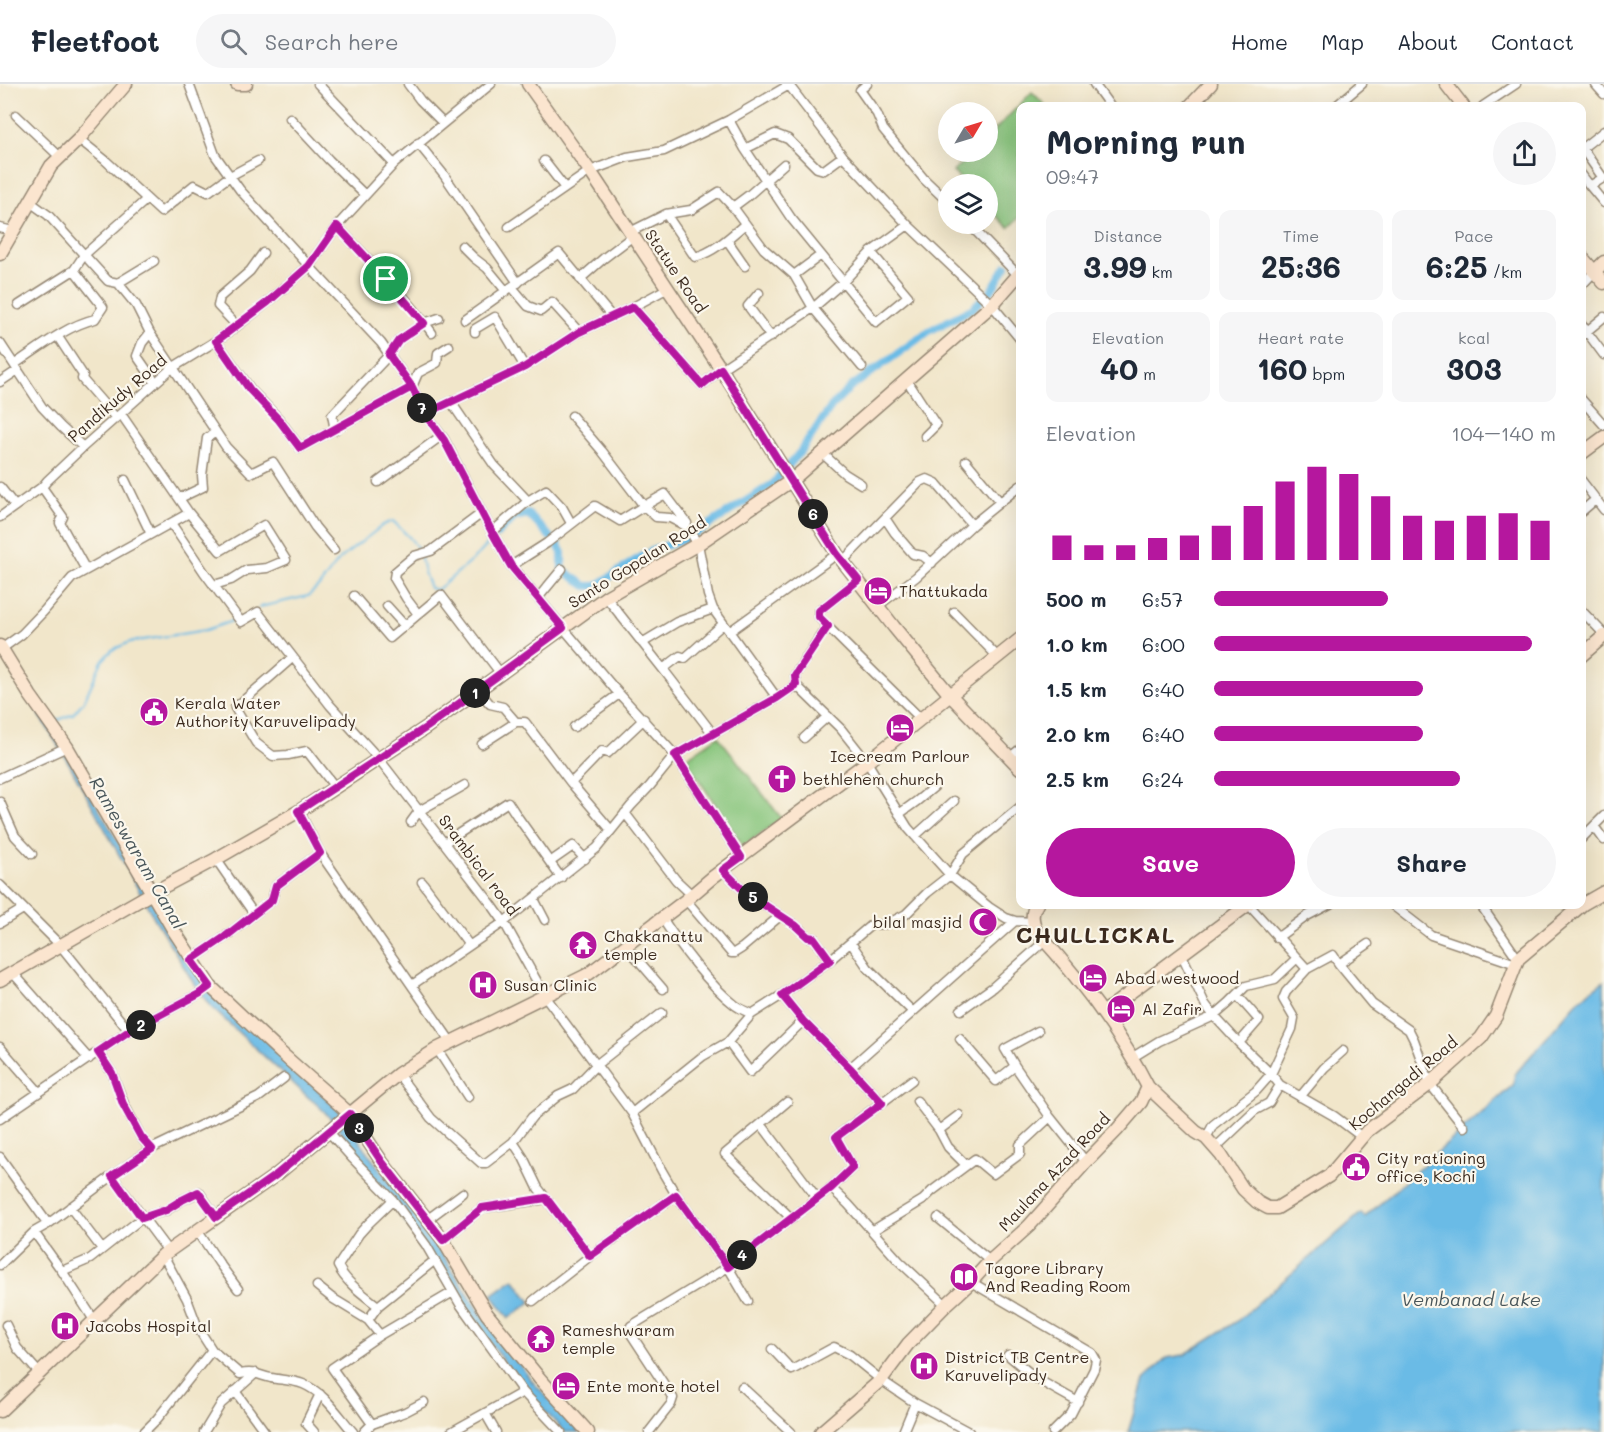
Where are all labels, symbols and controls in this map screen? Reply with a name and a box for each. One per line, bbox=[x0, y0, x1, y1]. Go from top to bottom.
search box bbox=[196, 14, 616, 68]
text: Fleetfoot bbox=[30, 23, 160, 59]
icon: search bbox=[217, 25, 250, 58]
text: Search here bbox=[265, 27, 399, 56]
text: Home bbox=[1231, 28, 1288, 55]
text: Map bbox=[1321, 28, 1364, 55]
text: About bbox=[1397, 28, 1458, 55]
text: Contact bbox=[1491, 28, 1574, 55]
north arrow bbox=[938, 102, 998, 162]
map controls bbox=[938, 102, 998, 234]
text: Morning run bbox=[1046, 119, 1246, 162]
button: share bbox=[1493, 122, 1556, 185]
text: 09:47 bbox=[1046, 163, 1099, 189]
button: layers bbox=[938, 174, 998, 234]
street label: Statue Road bbox=[641, 225, 712, 317]
text: Distance bbox=[1094, 225, 1162, 246]
text: Time bbox=[1283, 225, 1319, 246]
text: Pace bbox=[1454, 225, 1494, 246]
text: 3.99 bbox=[1083, 246, 1146, 286]
text: 25:36 bbox=[1261, 246, 1341, 286]
text: 6:25 bbox=[1426, 246, 1488, 286]
pin bbox=[360, 253, 411, 304]
text: km bbox=[1146, 261, 1173, 282]
text: /km bbox=[1488, 261, 1522, 282]
icon: arrive bbox=[369, 262, 402, 295]
text: Elevation bbox=[1092, 327, 1164, 348]
text: Heart rate bbox=[1258, 327, 1344, 348]
text: kcal bbox=[1458, 327, 1490, 348]
text: 40 bbox=[1100, 348, 1138, 388]
text: 160 bbox=[1257, 348, 1307, 388]
text: 303 bbox=[1446, 348, 1502, 388]
street label: Pandikudy Road bbox=[63, 349, 170, 446]
text: m bbox=[1138, 363, 1156, 384]
text: bpm bbox=[1307, 363, 1345, 384]
pin: 7 bbox=[407, 393, 437, 423]
text: 7 bbox=[418, 397, 426, 418]
text: Elevation bbox=[1046, 420, 1136, 446]
text: 104–140 m bbox=[1451, 420, 1556, 446]
pin: 6 bbox=[798, 499, 828, 529]
text: 6 bbox=[808, 503, 818, 524]
street label: Santo Gopalan Road bbox=[564, 511, 710, 612]
hotel icon: Thattukada bbox=[862, 575, 894, 607]
place label: Thattukada bbox=[899, 580, 988, 601]
text: 500 m bbox=[1046, 586, 1106, 612]
text: 6:57 bbox=[1142, 586, 1183, 612]
text: 1.0 km bbox=[1046, 631, 1108, 657]
text: 6:00 bbox=[1142, 631, 1185, 657]
text: 1.5 km bbox=[1046, 676, 1107, 702]
text: 6:40 bbox=[1142, 676, 1184, 702]
pin: 1 bbox=[460, 678, 490, 708]
text: 1 bbox=[471, 682, 479, 703]
place label: Kerala Water Authority Karuvelipady bbox=[175, 692, 356, 731]
public building icon: Kerala Water Authority Karuvelipady bbox=[138, 696, 170, 728]
hotel icon: Icecream Parlour bbox=[884, 712, 916, 744]
text: 2.0 km bbox=[1046, 721, 1110, 747]
text: 6:40 bbox=[1142, 721, 1184, 747]
place label: Icecream Parlour bbox=[830, 745, 970, 766]
church icon: bethlehem church bbox=[766, 763, 798, 795]
text: 2.5 km bbox=[1046, 766, 1109, 792]
text: 6:24 bbox=[1142, 766, 1183, 792]
place label: bethlehem church bbox=[803, 768, 944, 789]
water label: Rameswaram Canal bbox=[84, 772, 192, 934]
street label: Srambical road bbox=[435, 810, 524, 919]
button: Save bbox=[1046, 828, 1295, 897]
button: Share bbox=[1307, 828, 1556, 897]
pin: 5 bbox=[738, 882, 768, 912]
text: 5 bbox=[748, 886, 758, 907]
mosque icon: bilal masjid bbox=[967, 906, 999, 938]
place label: bilal masjid bbox=[873, 911, 962, 932]
district label: CHULLICKAL bbox=[1016, 920, 1176, 949]
place label: Chakkanattu temple bbox=[604, 925, 703, 964]
temple icon: Chakkanattu temple bbox=[567, 929, 599, 961]
hotel icon: Abad westwood bbox=[1077, 962, 1109, 994]
place label: Abad westwood bbox=[1114, 967, 1239, 988]
hospital icon: Susan Clinic bbox=[467, 969, 499, 1001]
place label: Susan Clinic bbox=[504, 974, 597, 995]
hotel icon: Al Zafir bbox=[1105, 993, 1137, 1025]
place label: Al Zafir bbox=[1142, 998, 1202, 1019]
pin: 2 bbox=[126, 1010, 156, 1040]
text: 2 bbox=[137, 1014, 145, 1035]
street label: Kochangadi Road bbox=[1344, 1031, 1461, 1134]
street label: Maulana Azad Road bbox=[993, 1108, 1114, 1235]
pin: 3 bbox=[344, 1113, 374, 1143]
text: 3 bbox=[354, 1117, 364, 1138]
place label: City rationing office, Kochi bbox=[1377, 1147, 1485, 1186]
public building icon: City rationing office, Kochi bbox=[1340, 1151, 1372, 1183]
pin: 4 bbox=[727, 1240, 757, 1270]
text: 4 bbox=[737, 1244, 747, 1265]
place label: Tagore Library And Reading Room bbox=[985, 1257, 1131, 1296]
library icon: Tagore Library And Reading Room bbox=[948, 1261, 980, 1293]
water label: Vembanad Lake bbox=[1401, 1287, 1541, 1311]
hospital icon: Jacobs Hospital bbox=[49, 1310, 81, 1342]
place label: Jacobs Hospital bbox=[86, 1315, 211, 1336]
place label: Rameshwaram temple bbox=[562, 1319, 675, 1358]
temple icon: Rameshwaram temple bbox=[525, 1323, 557, 1355]
place label: District TB Centre Karuvelipady bbox=[945, 1346, 1089, 1385]
hospital icon: District TB Centre Karuvelipady bbox=[908, 1350, 940, 1382]
hotel icon: Ente monte hotel bbox=[550, 1370, 582, 1402]
place label: Ente monte hotel bbox=[587, 1375, 720, 1396]

